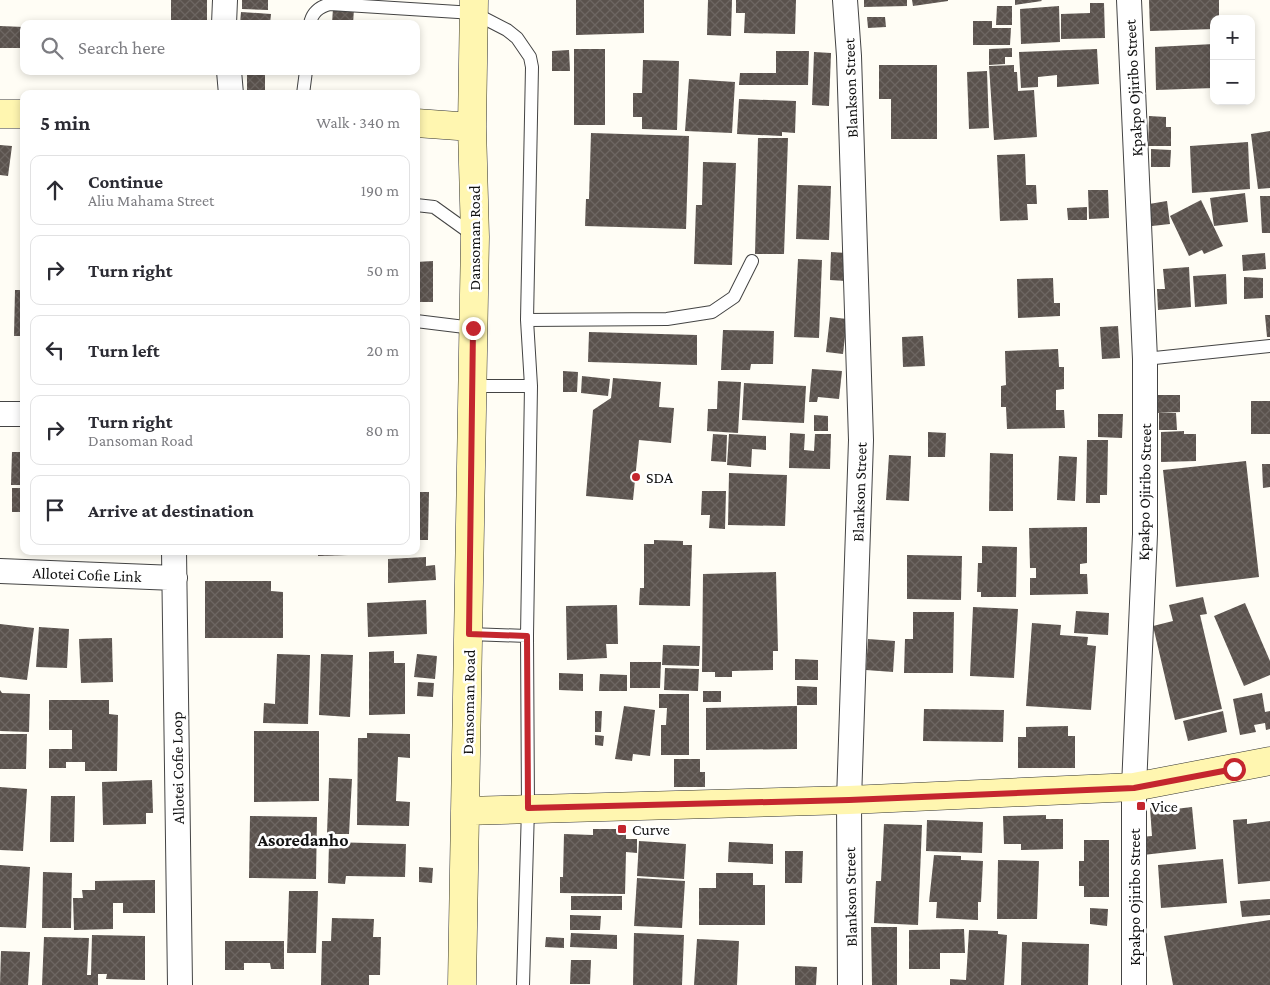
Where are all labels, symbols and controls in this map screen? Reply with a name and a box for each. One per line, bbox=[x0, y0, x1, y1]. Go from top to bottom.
map controls bbox=[1210, 15, 1255, 105]
button: + bbox=[1210, 15, 1255, 60]
street label: Kpakpo Ojiribo Street bbox=[1121, 18, 1147, 157]
search box bbox=[20, 20, 420, 75]
icon: search bbox=[38, 34, 66, 62]
text: Search here bbox=[78, 37, 165, 58]
street label: Blankson Street bbox=[840, 37, 861, 138]
button: − bbox=[1210, 60, 1255, 105]
text: 5 min bbox=[40, 111, 90, 135]
text: Walk · 340 m bbox=[316, 114, 400, 131]
text: Continue bbox=[88, 171, 163, 192]
icon: ahead bbox=[41, 176, 69, 204]
text: 190 m bbox=[361, 182, 399, 199]
street label: Dansoman Road bbox=[466, 185, 483, 291]
text: Aliu Mahama Street bbox=[88, 192, 214, 209]
icon: right bbox=[41, 256, 69, 284]
text: Turn right bbox=[88, 260, 173, 281]
text: 50 m bbox=[367, 262, 399, 279]
route end bbox=[462, 317, 485, 340]
icon: left bbox=[41, 336, 69, 364]
text: Turn left bbox=[88, 340, 160, 361]
text: 20 m bbox=[366, 342, 399, 359]
text: Turn right bbox=[88, 411, 173, 432]
icon: right bbox=[41, 416, 69, 444]
text: 80 m bbox=[365, 422, 399, 439]
street label: Kpakpo Ojiribo Street bbox=[1135, 423, 1155, 561]
text: Dansoman Road bbox=[88, 432, 193, 449]
street label: Blankson Street bbox=[849, 441, 870, 542]
place label: SDA bbox=[646, 469, 674, 486]
marker: SDA bbox=[630, 471, 642, 483]
icon: arrive bbox=[41, 496, 69, 524]
text: Arrive at destination bbox=[88, 500, 254, 521]
street label: Allotei Cofie Link bbox=[32, 564, 142, 585]
street label: Dansoman Road bbox=[459, 649, 478, 755]
street label: Allotei Cofie Loop bbox=[168, 711, 188, 825]
route start bbox=[1223, 758, 1246, 781]
place label: Vice bbox=[1151, 798, 1178, 815]
marker: Vice bbox=[1135, 800, 1147, 812]
place label: Curve bbox=[632, 821, 670, 838]
marker: Curve bbox=[616, 823, 628, 835]
street label: Kpakpo Ojiribo Street bbox=[1126, 828, 1144, 966]
district label: Asoredanho bbox=[256, 830, 349, 850]
street label: Blankson Street bbox=[841, 846, 860, 947]

